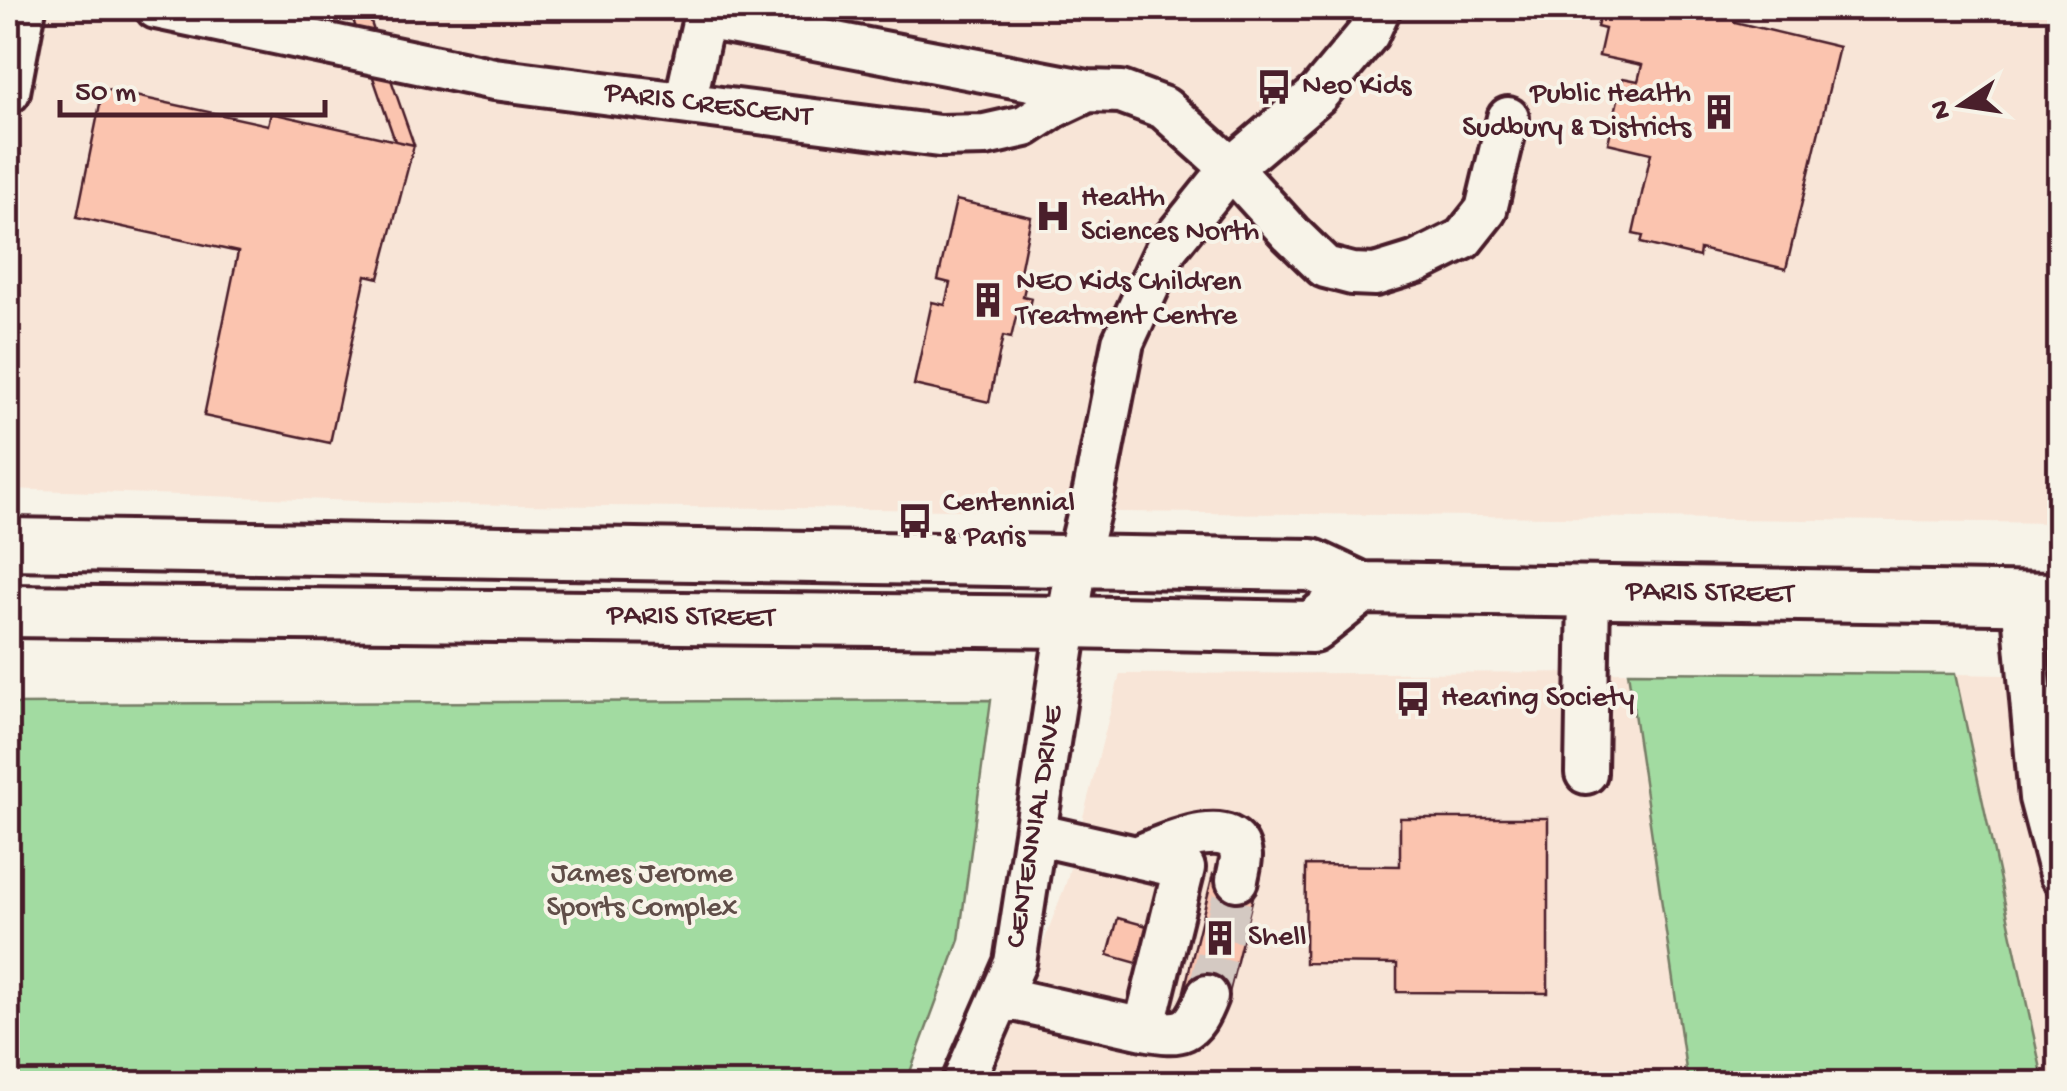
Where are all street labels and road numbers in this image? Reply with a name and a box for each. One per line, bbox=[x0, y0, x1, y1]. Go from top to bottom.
street label: PARIS CRESCENT bbox=[601, 76, 815, 136]
street label: PARIS STREET bbox=[1625, 575, 1796, 613]
street label: PARIS STREET bbox=[606, 599, 777, 637]
street label: CENTENNIAL DRIVE bbox=[1000, 702, 1073, 951]

